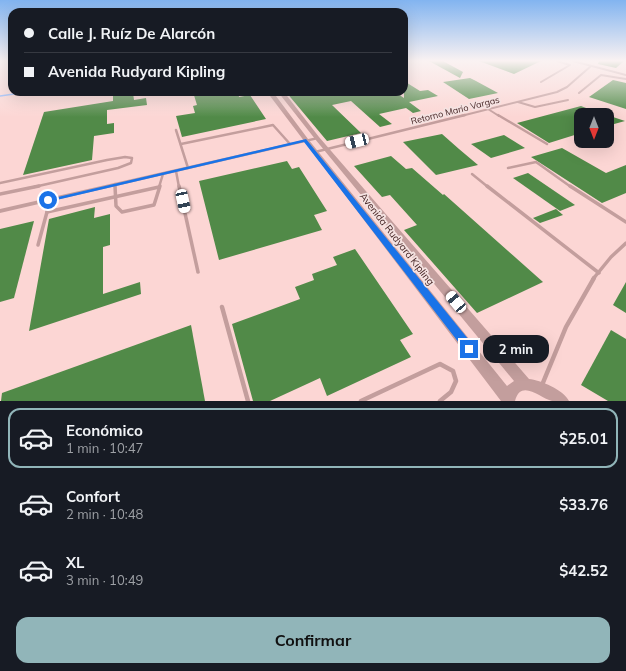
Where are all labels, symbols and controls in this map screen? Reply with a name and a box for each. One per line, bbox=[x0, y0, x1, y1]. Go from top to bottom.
text: Calle J. Ruíz De Alarcón bbox=[48, 24, 215, 43]
text: Avenida Rudyard Kipling bbox=[48, 62, 225, 81]
street label: Retorno Mario Vargas bbox=[410, 94, 500, 126]
north arrow bbox=[574, 108, 614, 148]
map controls bbox=[574, 108, 614, 148]
car bbox=[344, 132, 370, 150]
car bbox=[175, 188, 191, 214]
street label: Avenida Rudyard Kipling bbox=[357, 190, 437, 288]
route start bbox=[39, 191, 57, 209]
car bbox=[444, 289, 468, 315]
callout: 2 min bbox=[483, 335, 549, 363]
route end bbox=[460, 340, 478, 358]
text: 2 min bbox=[499, 341, 533, 357]
icon: car bbox=[18, 420, 54, 456]
text: Económico bbox=[66, 421, 143, 440]
text: $25.01 bbox=[559, 429, 608, 448]
text: 1 min · 10:47 bbox=[66, 440, 143, 456]
icon: car bbox=[18, 486, 54, 522]
text: Confort bbox=[66, 487, 120, 506]
text: $33.76 bbox=[559, 495, 608, 514]
text: 2 min · 10:48 bbox=[66, 506, 143, 522]
icon: car bbox=[18, 552, 54, 588]
text: XL bbox=[66, 553, 84, 572]
text: $42.52 bbox=[559, 561, 608, 580]
text: 3 min · 10:49 bbox=[66, 572, 143, 588]
button: Confirmar bbox=[16, 617, 610, 663]

